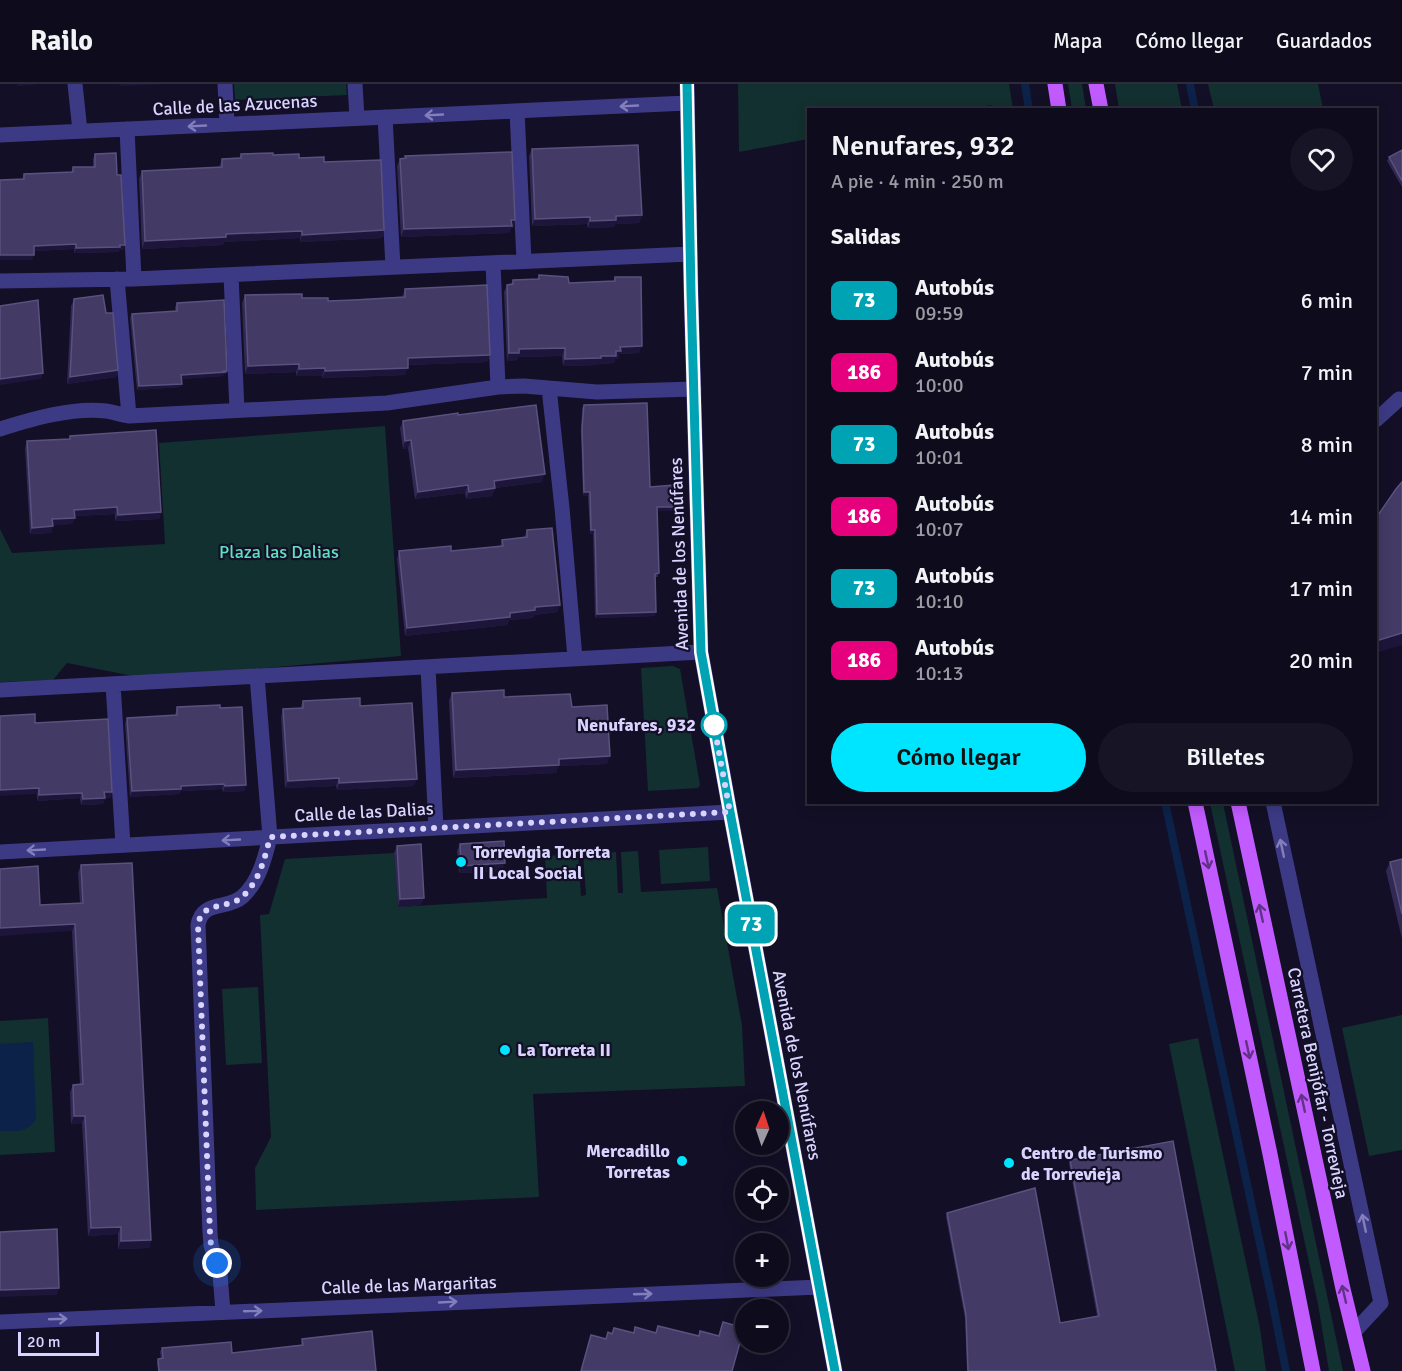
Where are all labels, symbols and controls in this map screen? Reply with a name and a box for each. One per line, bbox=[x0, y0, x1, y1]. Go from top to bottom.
text: Railo bbox=[30, 24, 93, 58]
text: Mapa bbox=[1053, 28, 1102, 54]
text: Cómo llegar bbox=[1135, 28, 1243, 54]
text: Guardados bbox=[1276, 28, 1372, 54]
street label: Calle de las Azucenas bbox=[152, 90, 318, 120]
one-way arrow bbox=[619, 100, 639, 111]
one-way arrow bbox=[424, 109, 444, 120]
one-way arrow bbox=[188, 120, 208, 131]
button: heart bbox=[1290, 128, 1353, 191]
text: Nenufares, 932 bbox=[831, 129, 1015, 163]
text: A pie · 4 min · 250 m bbox=[831, 169, 1004, 194]
text: Salidas bbox=[831, 223, 901, 250]
text: Autobús bbox=[915, 274, 994, 301]
text: 73 bbox=[853, 287, 875, 313]
text: 6 min bbox=[1301, 287, 1353, 314]
text: 09:59 bbox=[915, 301, 964, 326]
text: Autobús bbox=[915, 346, 994, 373]
text: 186 bbox=[847, 359, 881, 385]
text: 7 min bbox=[1301, 359, 1353, 386]
text: 10:00 bbox=[915, 373, 964, 398]
text: Autobús bbox=[915, 418, 994, 445]
text: 73 bbox=[853, 431, 875, 457]
text: 8 min bbox=[1301, 431, 1353, 458]
text: 10:01 bbox=[915, 445, 964, 470]
street label: Avenida de los Nenúfares bbox=[665, 457, 693, 651]
text: Autobús bbox=[915, 490, 994, 517]
text: 186 bbox=[847, 503, 881, 529]
text: 14 min bbox=[1289, 503, 1353, 530]
text: 10:07 bbox=[915, 517, 964, 542]
park label: Plaza las Dalias bbox=[219, 541, 339, 563]
text: Autobús bbox=[915, 562, 994, 589]
text: 73 bbox=[853, 575, 875, 601]
text: 17 min bbox=[1289, 575, 1353, 602]
text: 10:10 bbox=[915, 589, 964, 614]
text: Autobús bbox=[915, 634, 994, 661]
text: 186 bbox=[847, 647, 881, 673]
text: 20 min bbox=[1289, 647, 1353, 674]
text: 10:13 bbox=[915, 661, 964, 686]
marker: Nenufares, 932 bbox=[701, 712, 727, 738]
place label: Nenufares, 932 bbox=[577, 714, 696, 736]
button: Cómo llegar bbox=[831, 723, 1086, 792]
button: Billetes bbox=[1098, 723, 1353, 792]
street label: Calle de las Dalias bbox=[294, 797, 434, 827]
one-way arrow bbox=[221, 834, 241, 845]
one-way arrow bbox=[1276, 838, 1287, 858]
place label: Torrevigia Torreta II Local Social bbox=[473, 841, 611, 884]
one-way arrow bbox=[27, 845, 47, 856]
one-way arrow bbox=[1202, 849, 1213, 869]
marker: Torrevigia Torreta II Local Social bbox=[454, 855, 468, 869]
one-way arrow bbox=[1255, 903, 1266, 923]
line badge: 73 bbox=[724, 904, 778, 944]
text: 73 bbox=[740, 911, 762, 937]
street label: Carretera Benijófar - Torrevieja bbox=[1283, 965, 1353, 1201]
street label: Avenida de los Nenúfares bbox=[768, 968, 826, 1162]
place label: La Torreta II bbox=[517, 1039, 611, 1061]
one-way arrow bbox=[1242, 1041, 1254, 1060]
marker: La Torreta II bbox=[498, 1043, 512, 1057]
one-way arrow bbox=[1296, 1094, 1308, 1113]
north arrow bbox=[735, 1101, 789, 1155]
map controls bbox=[735, 1101, 789, 1353]
place label: Mercadillo Torretas bbox=[586, 1140, 670, 1183]
place label: Centro de Turismo de Torrevieja bbox=[1021, 1142, 1162, 1185]
marker: Mercadillo Torretas bbox=[675, 1154, 689, 1168]
marker: Centro de Turismo de Torrevieja bbox=[1002, 1156, 1016, 1170]
button: locate bbox=[735, 1167, 789, 1221]
one-way arrow bbox=[1357, 1214, 1369, 1233]
one-way arrow bbox=[1282, 1231, 1293, 1251]
button: + bbox=[735, 1233, 789, 1287]
your location bbox=[202, 1248, 232, 1278]
street label: Calle de las Margaritas bbox=[321, 1271, 497, 1299]
one-way arrow bbox=[1338, 1285, 1350, 1304]
one-way arrow bbox=[632, 1289, 652, 1300]
one-way arrow bbox=[438, 1297, 458, 1308]
button: − bbox=[735, 1299, 789, 1353]
one-way arrow bbox=[243, 1305, 263, 1316]
one-way arrow bbox=[48, 1314, 68, 1325]
scale bar bbox=[18, 1329, 99, 1356]
text: 20 m bbox=[27, 1332, 61, 1352]

